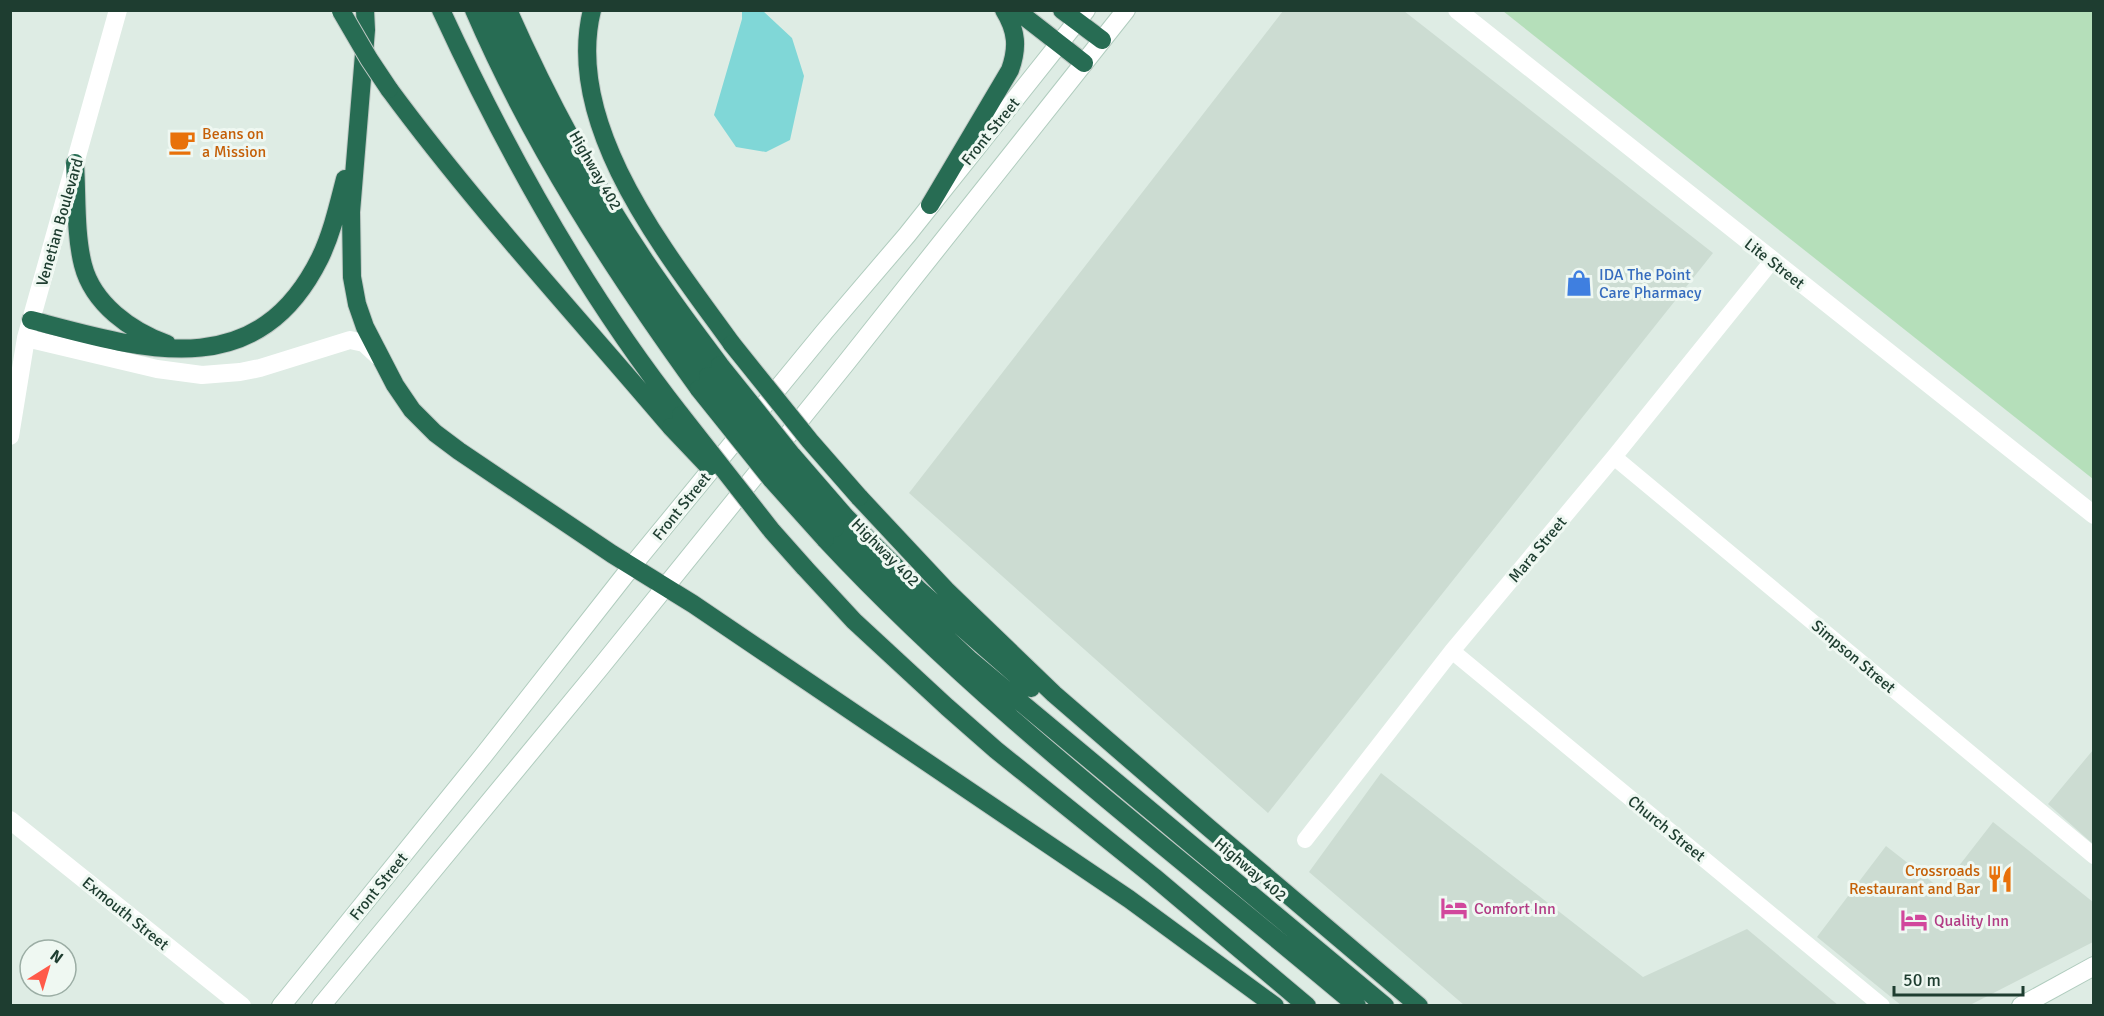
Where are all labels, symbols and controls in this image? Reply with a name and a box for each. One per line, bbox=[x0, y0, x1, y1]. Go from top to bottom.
street label: Front Street bbox=[957, 93, 1024, 170]
place label: Beans on a Mission bbox=[202, 124, 266, 162]
cafe icon: Beans on a Mission bbox=[167, 127, 197, 157]
street label: Highway 402 bbox=[564, 127, 626, 214]
street label: Venetian Boulevard bbox=[32, 156, 88, 289]
street label: Lite Street bbox=[1740, 234, 1809, 294]
place label: IDA The Point Care Pharmacy bbox=[1599, 265, 1702, 303]
shop icon: IDA The Point Care Pharmacy bbox=[1564, 268, 1594, 298]
street label: Front Street bbox=[648, 468, 715, 545]
street label: Mara Street bbox=[1504, 512, 1571, 587]
street label: Highway 402 bbox=[847, 514, 924, 591]
street label: Simpson Street bbox=[1807, 616, 1900, 698]
street label: Church Street bbox=[1623, 791, 1710, 866]
street label: Highway 402 bbox=[1210, 834, 1291, 906]
street label: Front Street bbox=[345, 848, 412, 925]
place label: Crossroads Restaurant and Bar bbox=[1849, 861, 1980, 899]
restaurant icon: Crossroads Restaurant and Bar bbox=[1985, 864, 2015, 894]
street label: Exmouth Street bbox=[78, 873, 173, 955]
hotel icon: Comfort Inn bbox=[1439, 893, 1469, 923]
place label: Comfort Inn bbox=[1474, 899, 1556, 919]
hotel icon: Quality Inn bbox=[1899, 905, 1929, 935]
place label: Quality Inn bbox=[1934, 911, 2009, 931]
north arrow bbox=[18, 938, 78, 998]
text: N bbox=[46, 945, 67, 968]
scale bar bbox=[1894, 959, 2023, 997]
text: 50 m bbox=[1903, 969, 1941, 991]

